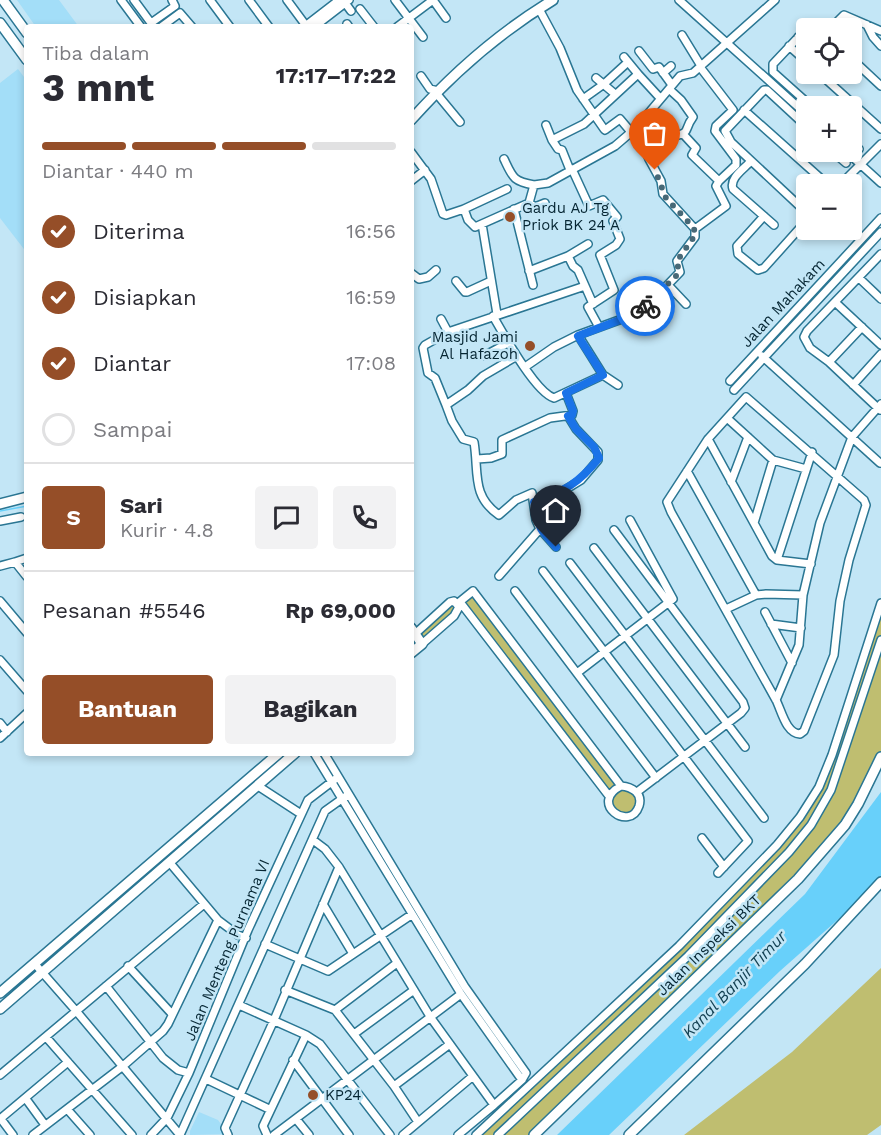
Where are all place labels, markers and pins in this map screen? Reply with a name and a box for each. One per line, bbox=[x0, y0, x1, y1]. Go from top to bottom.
pin bbox=[629, 108, 680, 170]
place label: Gardu AJ Tg Priok BK 24 A bbox=[522, 199, 620, 234]
marker: Gardu AJ Tg Priok BK 24 A bbox=[503, 210, 517, 224]
place label: Masjid Jami Al Hafazoh bbox=[432, 328, 518, 363]
marker: Masjid Jami Al Hafazoh bbox=[523, 339, 537, 353]
pin bbox=[530, 485, 581, 547]
place label: KP24 bbox=[325, 1086, 361, 1104]
marker: KP24 bbox=[306, 1088, 320, 1102]

